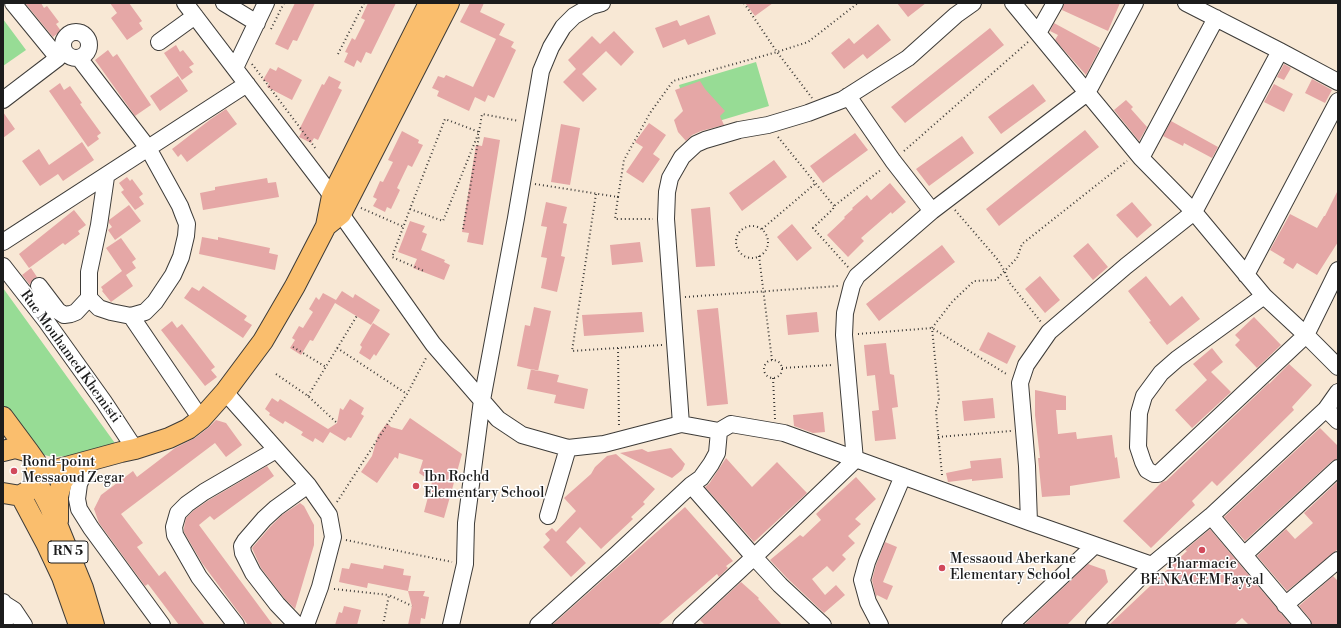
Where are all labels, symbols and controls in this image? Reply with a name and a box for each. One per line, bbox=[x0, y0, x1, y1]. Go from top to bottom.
street label: Rue Mouhamed Khemisti bbox=[16, 287, 124, 427]
place label: Rond-point Messaoud Zegar bbox=[22, 455, 124, 488]
marker: Rond-point Messaoud Zegar bbox=[9, 466, 19, 476]
place label: Ibn Rochd Elementary School bbox=[424, 470, 544, 502]
marker: Ibn Rochd Elementary School bbox=[411, 481, 421, 491]
road number: RN 5 bbox=[48, 541, 88, 563]
marker: Pharmacie BENKACEM Fayçal bbox=[1197, 545, 1207, 555]
place label: Messaoud Aberkane Elementary School bbox=[950, 552, 1076, 584]
place label: Pharmacie BENKACEM Fayçal bbox=[1140, 557, 1264, 590]
marker: Messaoud Aberkane Elementary School bbox=[937, 563, 947, 573]

